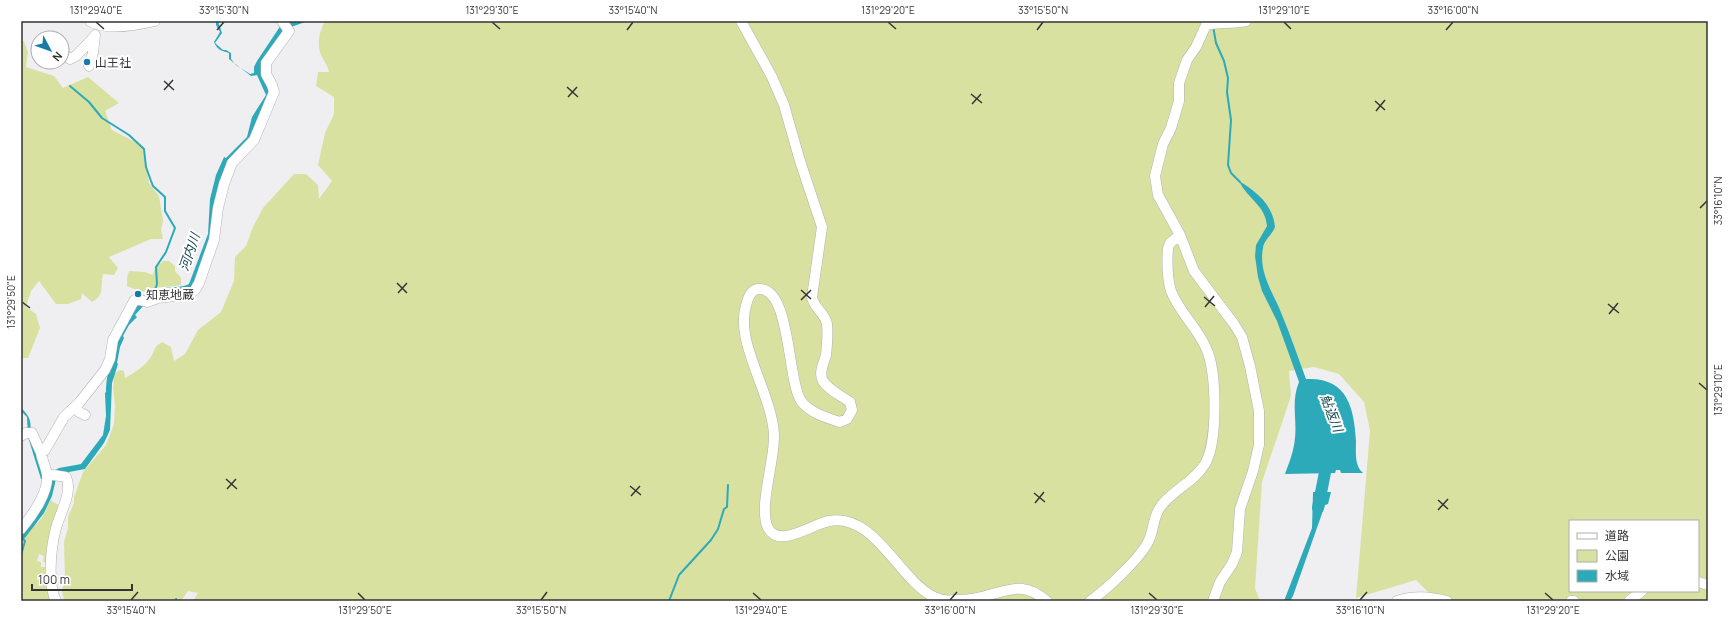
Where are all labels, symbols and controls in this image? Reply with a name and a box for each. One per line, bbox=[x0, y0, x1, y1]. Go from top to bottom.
text: 131°29'40"E bbox=[70, 3, 122, 17]
text: 33°15'30"N bbox=[199, 3, 249, 17]
text: 131°29'30"E bbox=[465, 3, 519, 17]
text: 33°15'40"N bbox=[609, 3, 658, 17]
text: 131°29'20"E bbox=[861, 3, 915, 17]
text: 33°15'50"N bbox=[1018, 3, 1068, 17]
text: 131°29'10"E bbox=[1258, 3, 1310, 17]
text: 33°16'00"N bbox=[1428, 3, 1479, 17]
north arrow bbox=[30, 30, 70, 70]
text: N bbox=[50, 49, 66, 65]
place label: 山王社 bbox=[95, 54, 131, 71]
marker: 山王社 bbox=[82, 57, 92, 67]
text: 33°16'10"N bbox=[1711, 177, 1725, 225]
water label: 河内川 bbox=[174, 229, 205, 273]
text: 131°29'50"E bbox=[4, 275, 18, 329]
place label: 知恵地蔵 bbox=[146, 286, 194, 303]
marker: 知恵地蔵 bbox=[133, 289, 143, 299]
text: 131°29'10"E bbox=[1711, 364, 1725, 416]
water label: 鮎返川 bbox=[1317, 392, 1348, 436]
legend bbox=[1569, 520, 1699, 592]
text: 道路 bbox=[1605, 527, 1629, 544]
text: 公園 bbox=[1605, 547, 1629, 564]
scale bar bbox=[32, 566, 132, 592]
text: 水域 bbox=[1605, 567, 1629, 584]
text: 100 m bbox=[38, 571, 70, 588]
text: 33°15'40"N bbox=[107, 603, 156, 617]
text: 131°29'50"E bbox=[338, 603, 392, 617]
text: 33°15'50"N bbox=[516, 603, 566, 617]
text: 131°29'40"E bbox=[735, 603, 787, 617]
text: 33°16'00"N bbox=[925, 603, 976, 617]
text: 131°29'30"E bbox=[1130, 603, 1184, 617]
text: 33°16'10"N bbox=[1336, 603, 1384, 617]
text: 131°29'20"E bbox=[1526, 603, 1580, 617]

